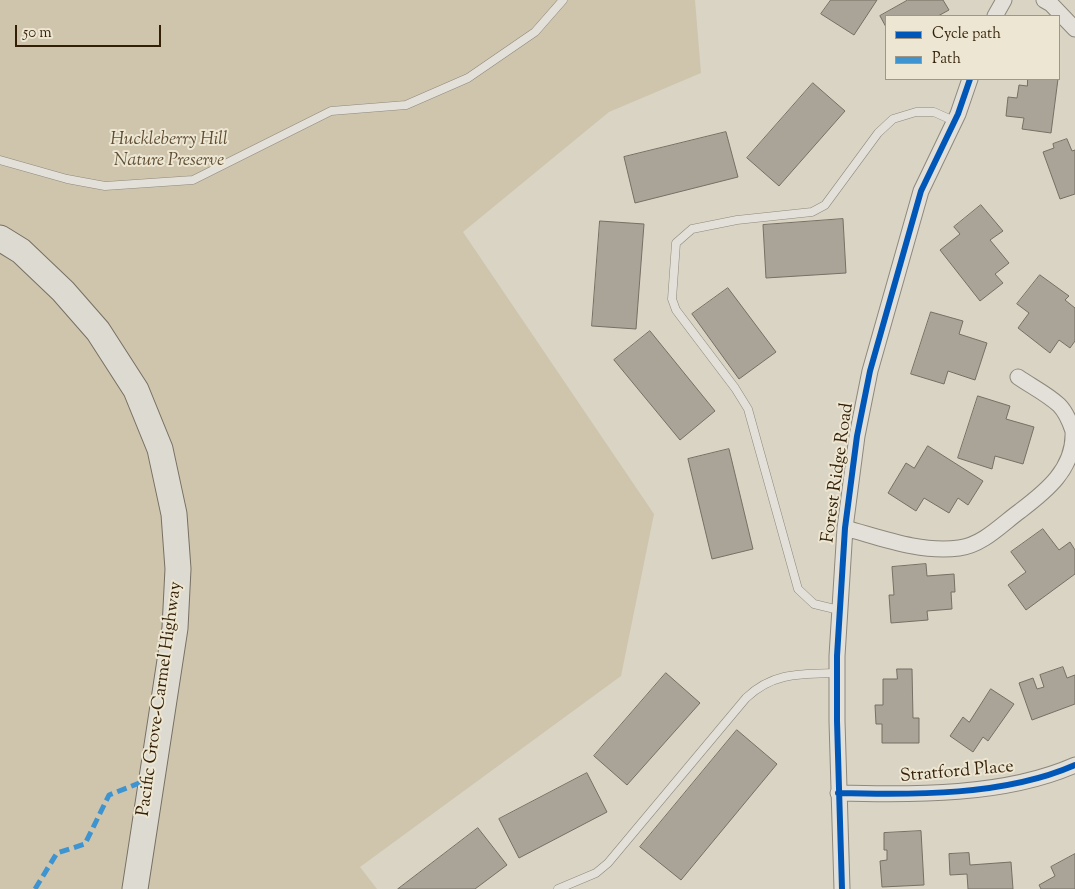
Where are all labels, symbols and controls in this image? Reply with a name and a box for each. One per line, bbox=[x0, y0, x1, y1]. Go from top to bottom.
scale bar bbox=[18, 15, 164, 47]
legend bbox=[885, 15, 1060, 80]
text: 50 m bbox=[23, 23, 52, 44]
text: Cycle path bbox=[932, 24, 1001, 45]
text: Path bbox=[932, 49, 961, 70]
park label: Huckleberry Hill Nature Preserve bbox=[110, 130, 228, 172]
street label: Forest Ridge Road bbox=[818, 402, 860, 544]
street label: Pacific Grove-Carmel Highway bbox=[134, 580, 188, 818]
street label: Stratford Place bbox=[899, 757, 1015, 789]

